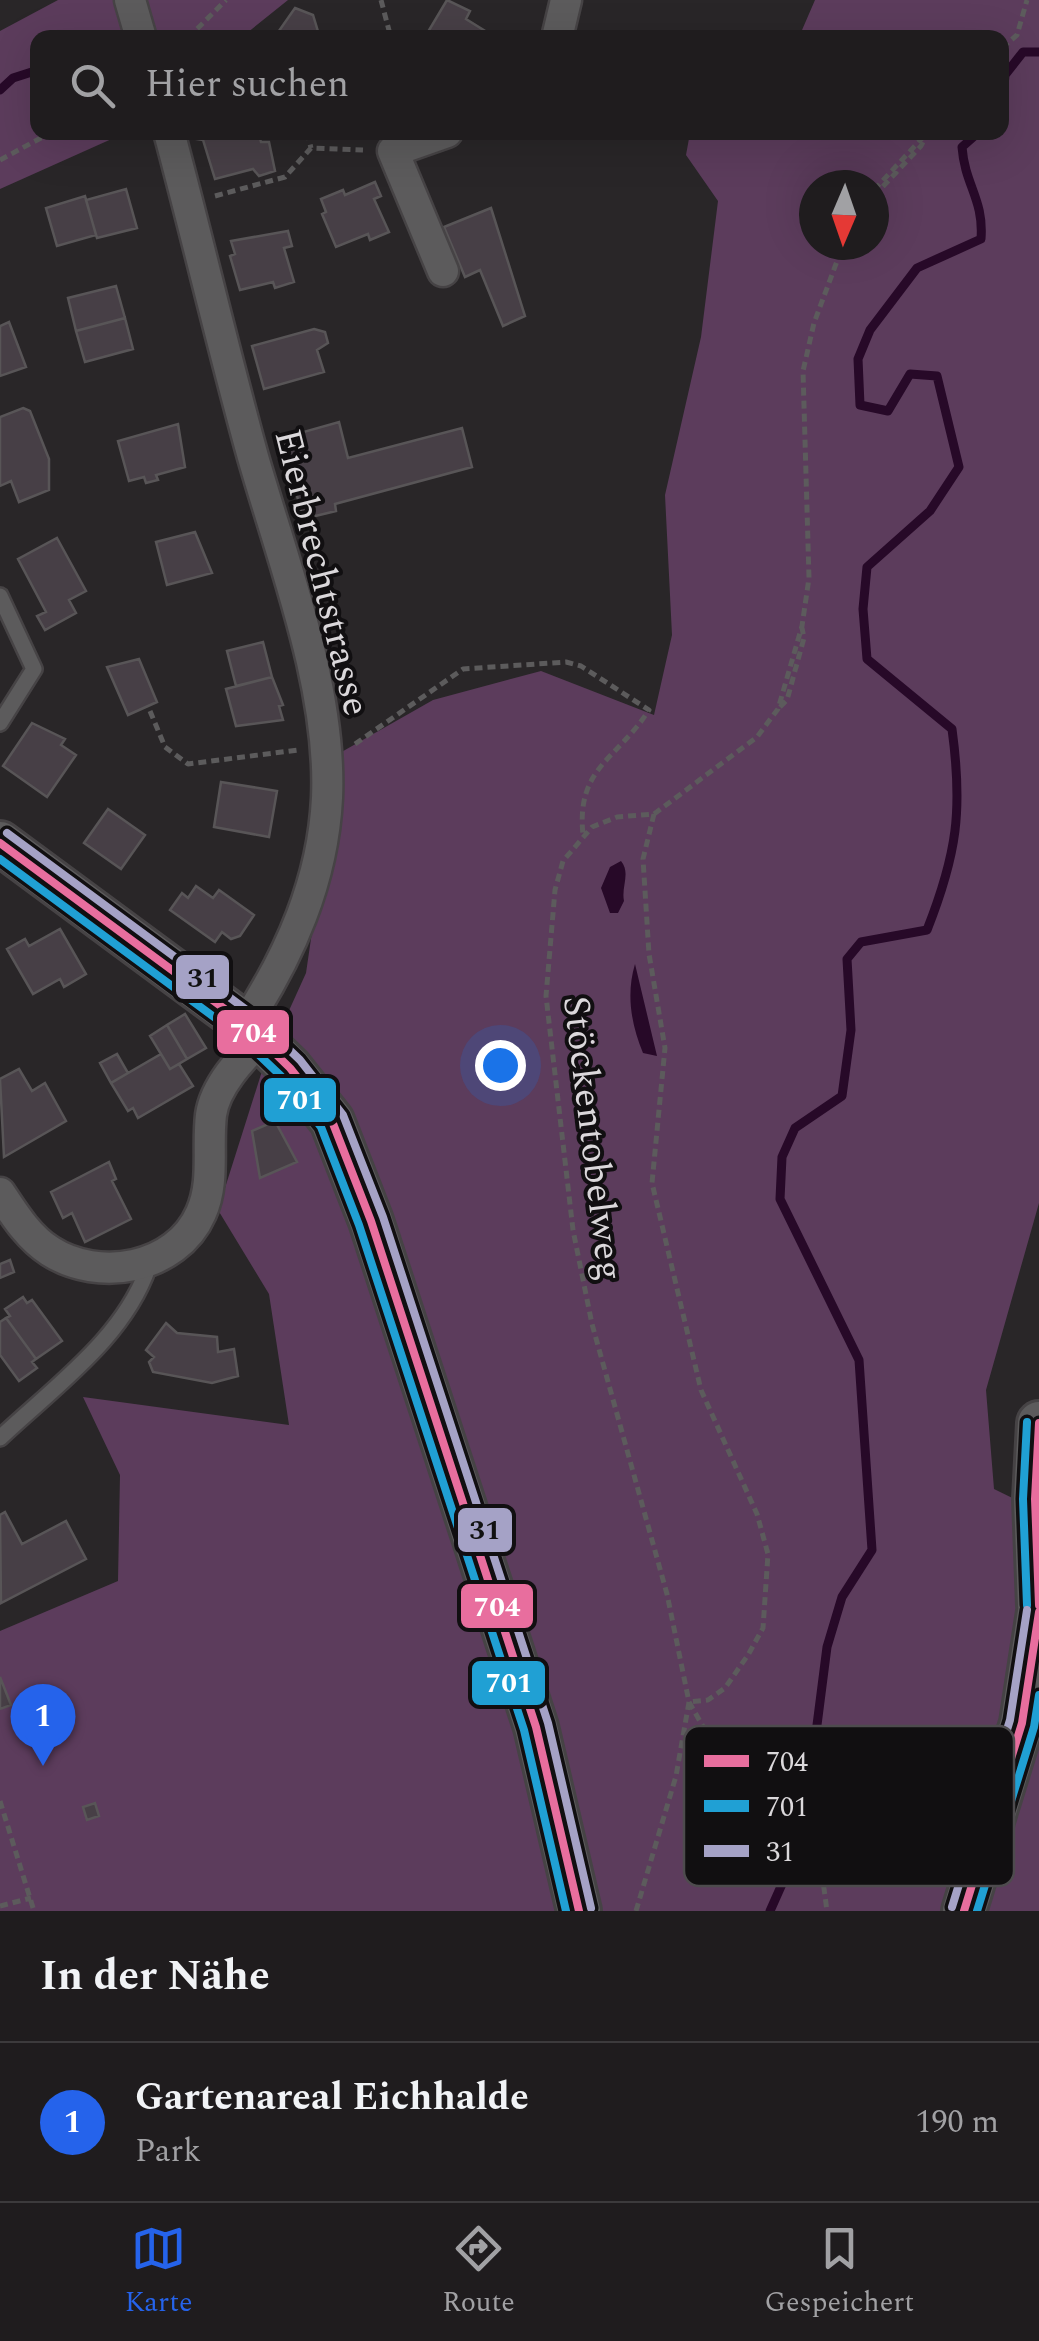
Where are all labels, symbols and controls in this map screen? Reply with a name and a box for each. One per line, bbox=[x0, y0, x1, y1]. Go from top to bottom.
search box bbox=[30, 30, 1009, 140]
text: Hier suchen bbox=[145, 56, 349, 114]
icon: search bbox=[65, 58, 120, 113]
north arrow bbox=[799, 170, 889, 260]
street label: Eierbrechtstrasse bbox=[257, 423, 385, 722]
line badge: 31 bbox=[174, 953, 231, 1001]
text: 31 bbox=[187, 957, 219, 1000]
street label: Stöckentobelweg bbox=[546, 993, 638, 1284]
line badge: 704 bbox=[215, 1008, 291, 1056]
text: 704 bbox=[229, 1012, 277, 1055]
your location bbox=[475, 1040, 526, 1091]
line badge: 701 bbox=[262, 1076, 338, 1124]
text: 701 bbox=[276, 1079, 324, 1122]
line badge: 31 bbox=[456, 1506, 514, 1554]
text: 31 bbox=[469, 1509, 501, 1552]
line badge: 704 bbox=[459, 1582, 535, 1630]
text: 704 bbox=[473, 1586, 521, 1629]
line badge: 701 bbox=[470, 1659, 547, 1707]
text: 701 bbox=[485, 1662, 533, 1705]
pin: 1 bbox=[10, 1684, 76, 1766]
legend bbox=[684, 1726, 1014, 1886]
text: 704 bbox=[766, 1741, 808, 1784]
text: 701 bbox=[766, 1786, 808, 1829]
text: 31 bbox=[766, 1831, 794, 1874]
text: In der Nähe bbox=[40, 1945, 270, 2008]
text: Gartenareal Eichhalde bbox=[135, 2069, 529, 2127]
text: 1 bbox=[64, 2098, 81, 2147]
text: 190 m bbox=[915, 2098, 999, 2147]
text: Park bbox=[135, 2127, 201, 2176]
tab: Karte bbox=[125, 2221, 193, 2324]
tab: Route bbox=[442, 2221, 515, 2324]
tab: Gespeichert bbox=[764, 2221, 914, 2324]

